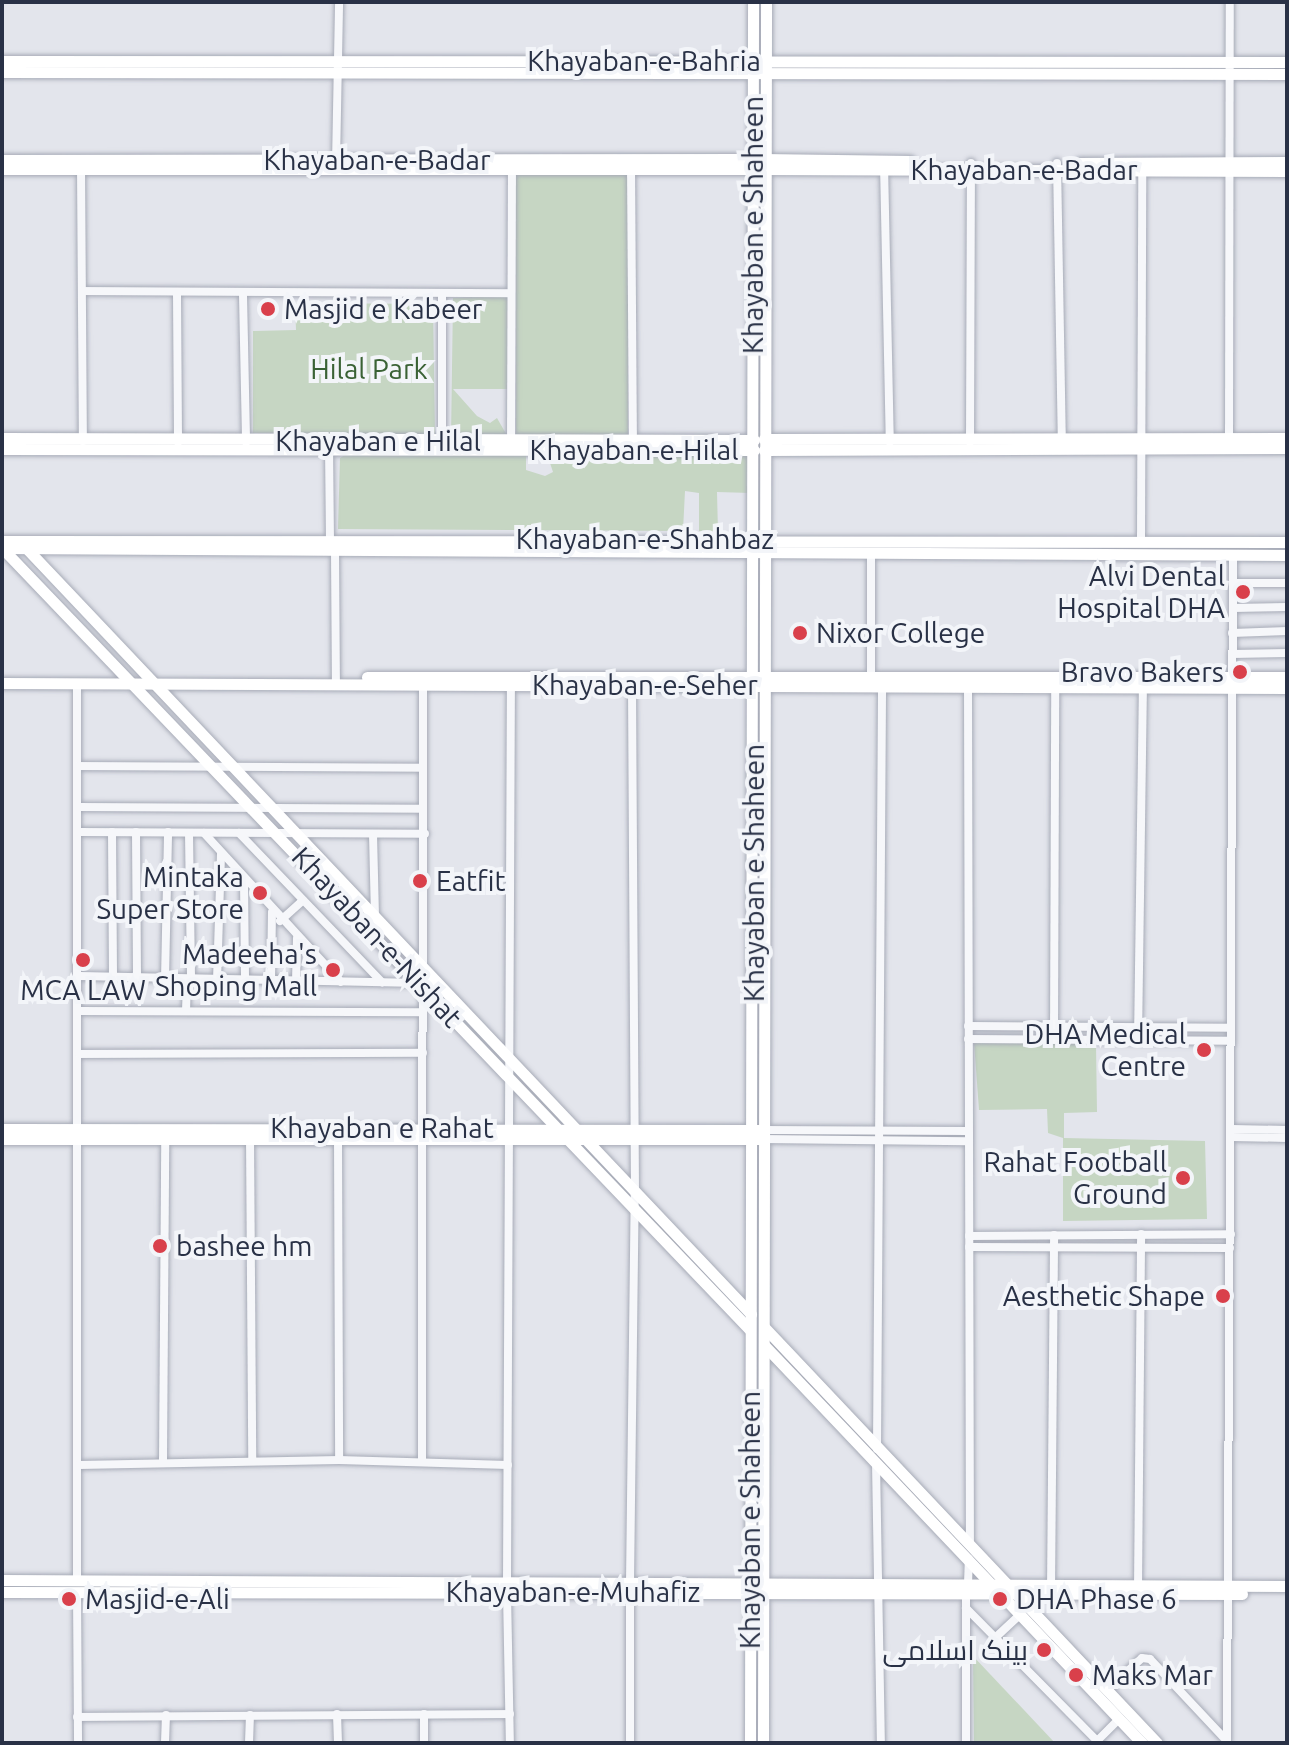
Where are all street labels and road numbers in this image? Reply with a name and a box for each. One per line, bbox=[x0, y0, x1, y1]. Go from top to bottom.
street label: Khayaban-e-Bahria bbox=[527, 44, 761, 78]
street label: Khayaban e Shaheen bbox=[736, 96, 770, 354]
street label: Khayaban-e-Badar bbox=[263, 143, 491, 177]
street label: Khayaban-e-Badar bbox=[910, 153, 1138, 187]
street label: Khayaban e Hilal bbox=[275, 424, 481, 458]
street label: Khayaban-e-Hilal bbox=[529, 433, 739, 467]
street label: Khayaban-e-Shahbaz bbox=[516, 522, 774, 556]
street label: Khayaban-e-Seher bbox=[532, 668, 758, 702]
street label: Khayaban e Shaheen bbox=[737, 744, 771, 1002]
street label: Khayaban-e-Nishat bbox=[285, 840, 469, 1034]
street label: Khayaban e Rahat bbox=[270, 1111, 494, 1145]
street label: Khayaban e Shaheen bbox=[733, 1391, 767, 1649]
street label: Khayaban-e-Muhafiz bbox=[446, 1575, 700, 1609]

